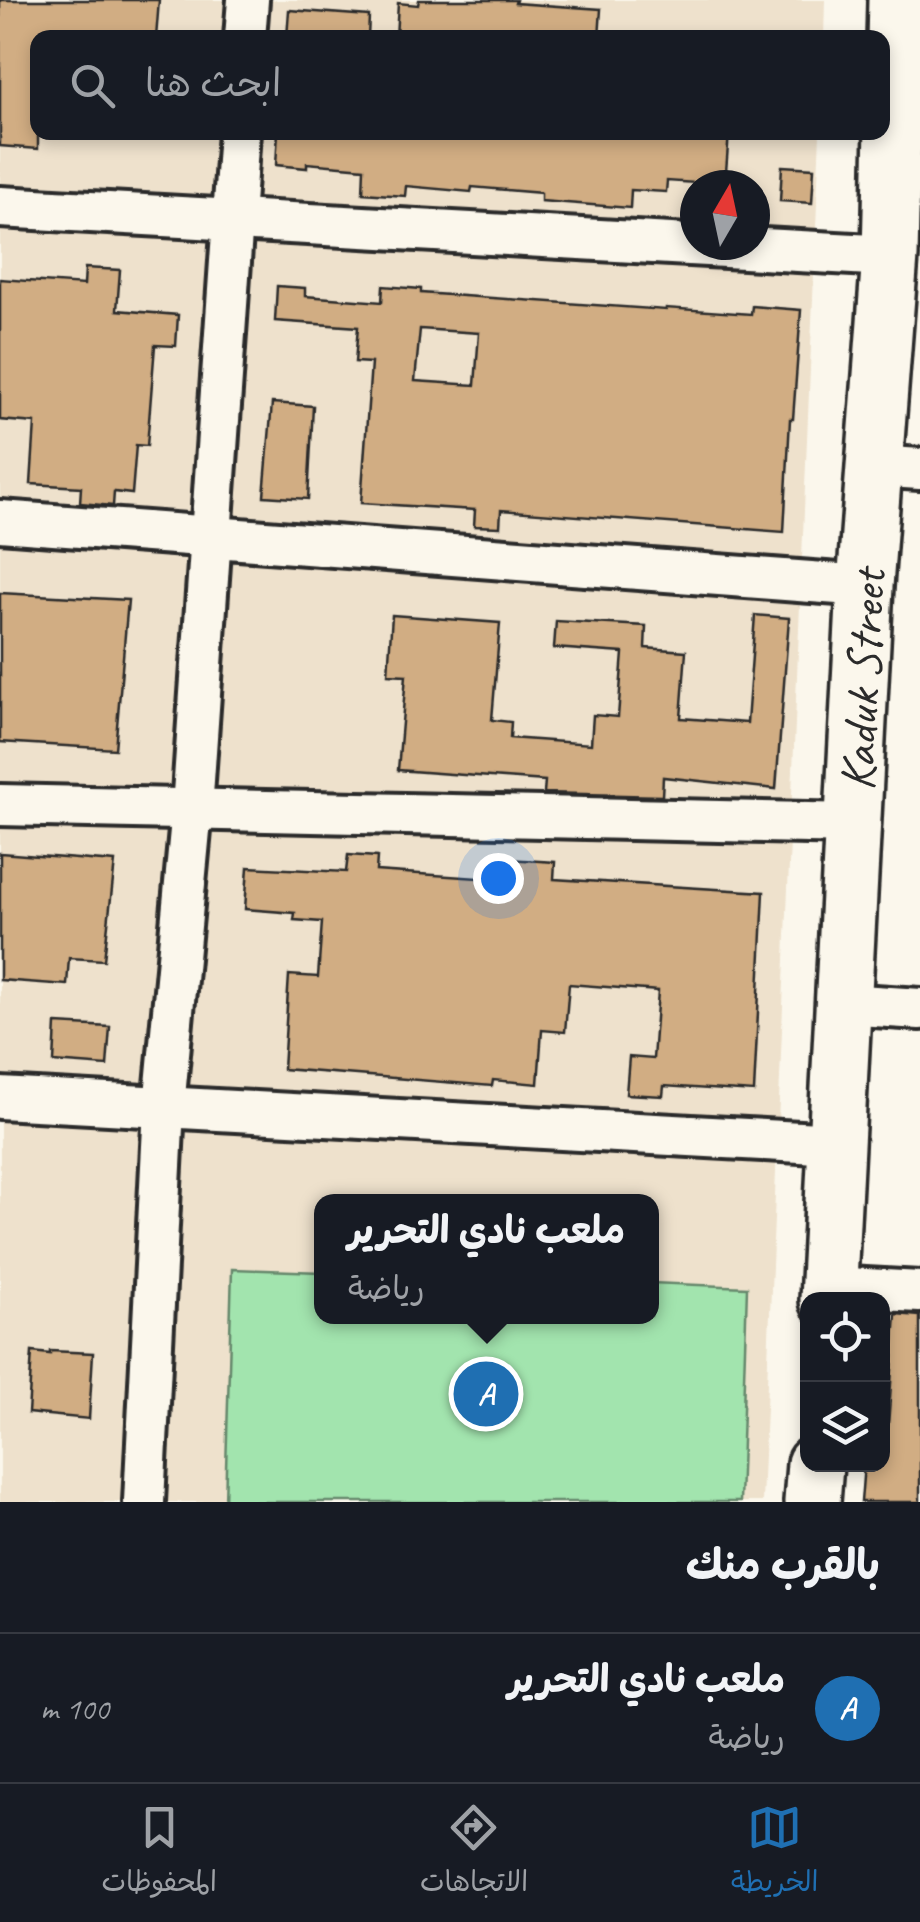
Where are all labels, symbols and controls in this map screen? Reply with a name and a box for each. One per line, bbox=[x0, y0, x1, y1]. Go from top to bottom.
search box bbox=[30, 30, 890, 140]
icon: search bbox=[65, 58, 120, 113]
text: ابحث هنا bbox=[145, 60, 281, 107]
north arrow bbox=[680, 170, 770, 260]
street label: Kaduk Street bbox=[825, 564, 900, 792]
your location bbox=[473, 853, 524, 904]
popup bbox=[314, 1194, 659, 1324]
text: ملعب نادي التحرير bbox=[348, 1207, 625, 1254]
text: رياضة bbox=[348, 1268, 425, 1309]
map controls bbox=[800, 1292, 890, 1472]
button: locate bbox=[800, 1292, 890, 1382]
pin: A bbox=[454, 1356, 518, 1432]
button: layers bbox=[800, 1382, 890, 1472]
text: بالقرب منك bbox=[686, 1539, 880, 1592]
text: ملعب نادي التحرير bbox=[508, 1656, 785, 1703]
text: 100 m bbox=[40, 1688, 109, 1729]
text: A bbox=[839, 1688, 856, 1729]
text: رياضة bbox=[708, 1717, 785, 1758]
tab: المحفوظات bbox=[102, 1800, 217, 1906]
tab: الاتجاهات bbox=[420, 1800, 528, 1906]
tab: الخريطة bbox=[731, 1800, 818, 1906]

